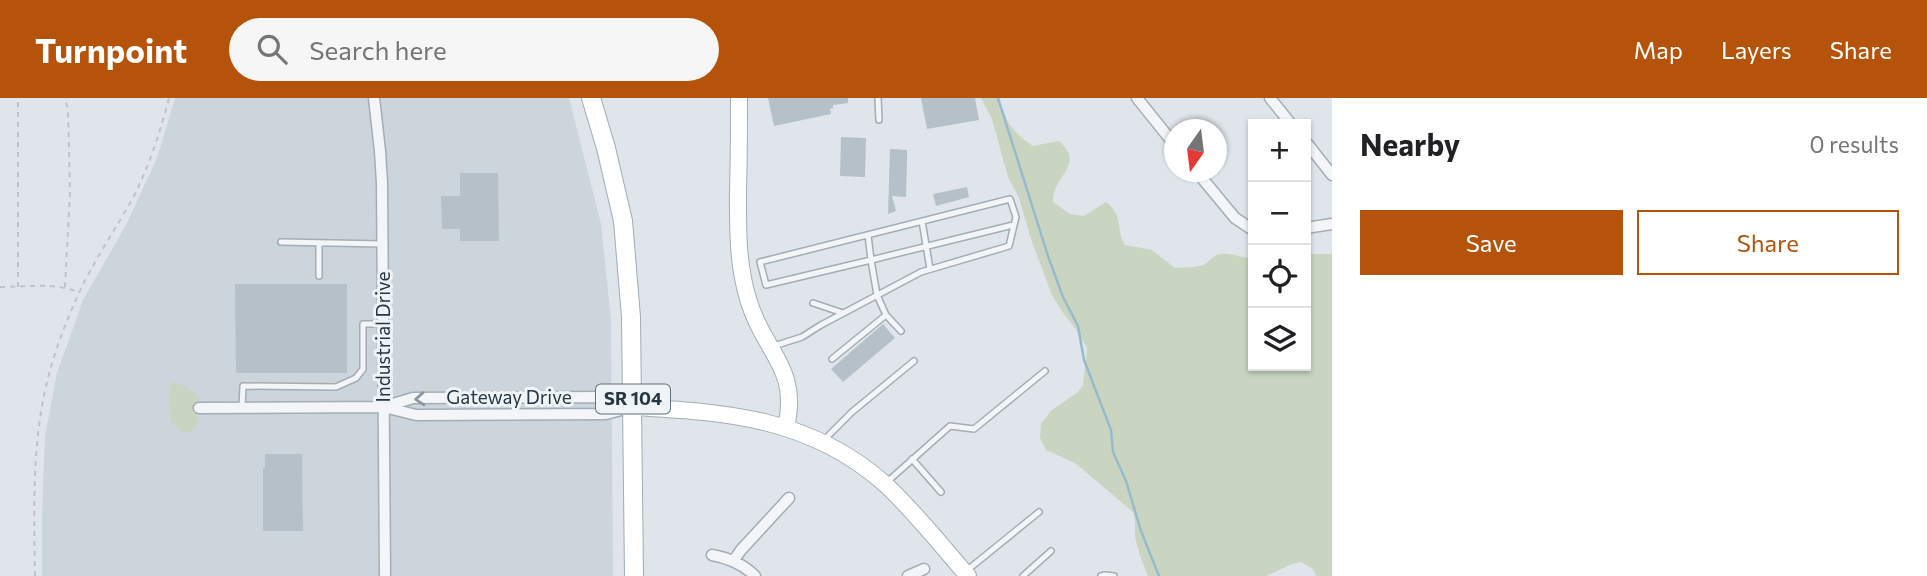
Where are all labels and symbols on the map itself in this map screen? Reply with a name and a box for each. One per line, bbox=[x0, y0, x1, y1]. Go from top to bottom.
north arrow bbox=[1164, 119, 1227, 182]
street label: Industrial Drive bbox=[371, 272, 394, 402]
road number: SR 104 bbox=[596, 384, 670, 414]
street label: Gateway Drive bbox=[446, 385, 572, 408]
one-way arrow bbox=[415, 391, 426, 406]

